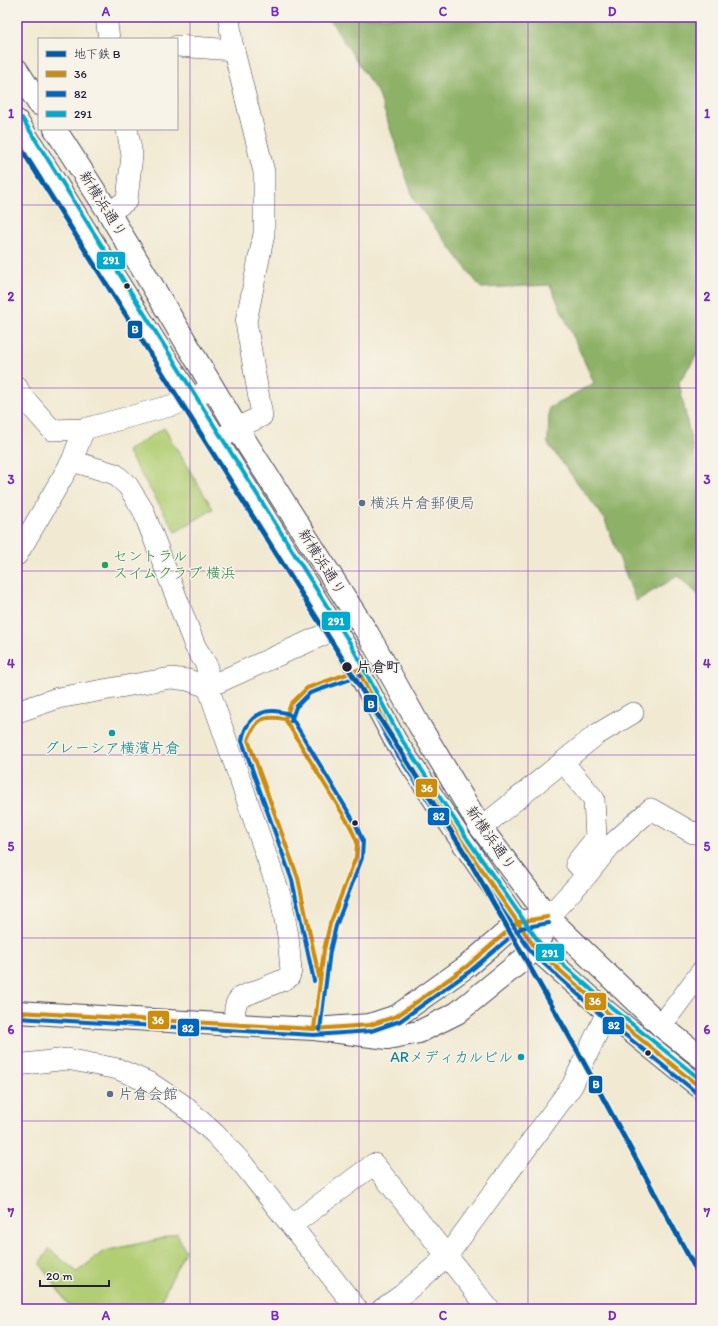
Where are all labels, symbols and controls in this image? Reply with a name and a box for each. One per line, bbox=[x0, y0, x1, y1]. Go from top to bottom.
text: A bbox=[101, 4, 111, 19]
text: B bbox=[271, 4, 280, 19]
text: C bbox=[439, 4, 448, 19]
text: D bbox=[608, 4, 617, 19]
legend bbox=[38, 38, 178, 130]
text: 地下鉄 B bbox=[74, 47, 121, 61]
text: 36 bbox=[74, 67, 87, 81]
text: 82 bbox=[74, 87, 88, 101]
text: 1 bbox=[8, 106, 14, 121]
text: 1 bbox=[704, 106, 710, 121]
text: 291 bbox=[74, 107, 93, 121]
street label: 新横浜通り bbox=[75, 167, 131, 241]
line badge: 291 bbox=[96, 251, 126, 270]
text: 291 bbox=[103, 254, 120, 267]
unlabelled marker bbox=[122, 281, 132, 291]
text: 2 bbox=[8, 289, 15, 304]
text: 2 bbox=[704, 289, 711, 304]
line badge: B bbox=[127, 320, 143, 339]
text: B bbox=[131, 323, 139, 336]
text: 3 bbox=[7, 472, 15, 487]
text: 3 bbox=[703, 472, 711, 487]
place label: 横浜片倉郵便局 bbox=[370, 494, 475, 512]
marker: 横浜片倉郵便局 bbox=[357, 498, 367, 508]
street label: 新横浜通り bbox=[294, 525, 350, 599]
place label: セントラル スイムクラブ 横浜 bbox=[113, 547, 236, 582]
marker: セントラル スイムクラブ 横浜 bbox=[100, 560, 110, 570]
line badge: 291 bbox=[321, 611, 351, 631]
text: 291 bbox=[328, 615, 345, 628]
text: 4 bbox=[7, 656, 15, 671]
text: 4 bbox=[703, 656, 711, 671]
place label: 片倉町 bbox=[356, 658, 401, 676]
marker: 片倉町 bbox=[340, 660, 354, 674]
line badge: B bbox=[363, 694, 378, 713]
text: B bbox=[367, 698, 375, 711]
marker: グレーシア横濱片倉 bbox=[107, 728, 117, 738]
place label: グレーシア横濱片倉 bbox=[44, 739, 180, 757]
line badge: 36 bbox=[415, 778, 438, 798]
text: 36 bbox=[421, 782, 433, 795]
street label: 新横浜通り bbox=[462, 802, 520, 874]
line badge: 82 bbox=[427, 807, 450, 826]
text: 82 bbox=[433, 810, 445, 823]
unlabelled marker bbox=[350, 818, 360, 828]
text: 5 bbox=[8, 839, 15, 854]
text: 5 bbox=[704, 839, 711, 854]
line badge: 291 bbox=[535, 943, 565, 962]
text: 291 bbox=[542, 947, 559, 960]
line badge: 36 bbox=[584, 992, 607, 1011]
text: 36 bbox=[589, 995, 601, 1008]
line badge: 36 bbox=[147, 1010, 170, 1030]
text: 36 bbox=[152, 1014, 164, 1027]
line badge: 82 bbox=[602, 1016, 625, 1035]
line badge: 82 bbox=[177, 1018, 200, 1037]
text: 82 bbox=[608, 1019, 620, 1032]
text: 6 bbox=[8, 1022, 15, 1037]
text: 82 bbox=[182, 1022, 194, 1035]
text: 6 bbox=[704, 1022, 711, 1037]
place label: ARメディカルビル bbox=[390, 1048, 513, 1066]
unlabelled marker bbox=[643, 1048, 653, 1058]
marker: ARメディカルビル bbox=[516, 1052, 526, 1062]
line badge: B bbox=[588, 1075, 603, 1094]
text: B bbox=[592, 1078, 600, 1091]
place label: 片倉会館 bbox=[118, 1085, 178, 1103]
marker: 片倉会館 bbox=[105, 1089, 115, 1099]
text: 7 bbox=[7, 1205, 15, 1220]
text: 7 bbox=[703, 1205, 711, 1220]
scale bar bbox=[40, 1262, 109, 1288]
text: 20 m bbox=[46, 1269, 73, 1283]
text: A bbox=[101, 1308, 111, 1323]
text: B bbox=[271, 1308, 280, 1323]
text: C bbox=[439, 1308, 448, 1323]
text: D bbox=[608, 1308, 617, 1323]

